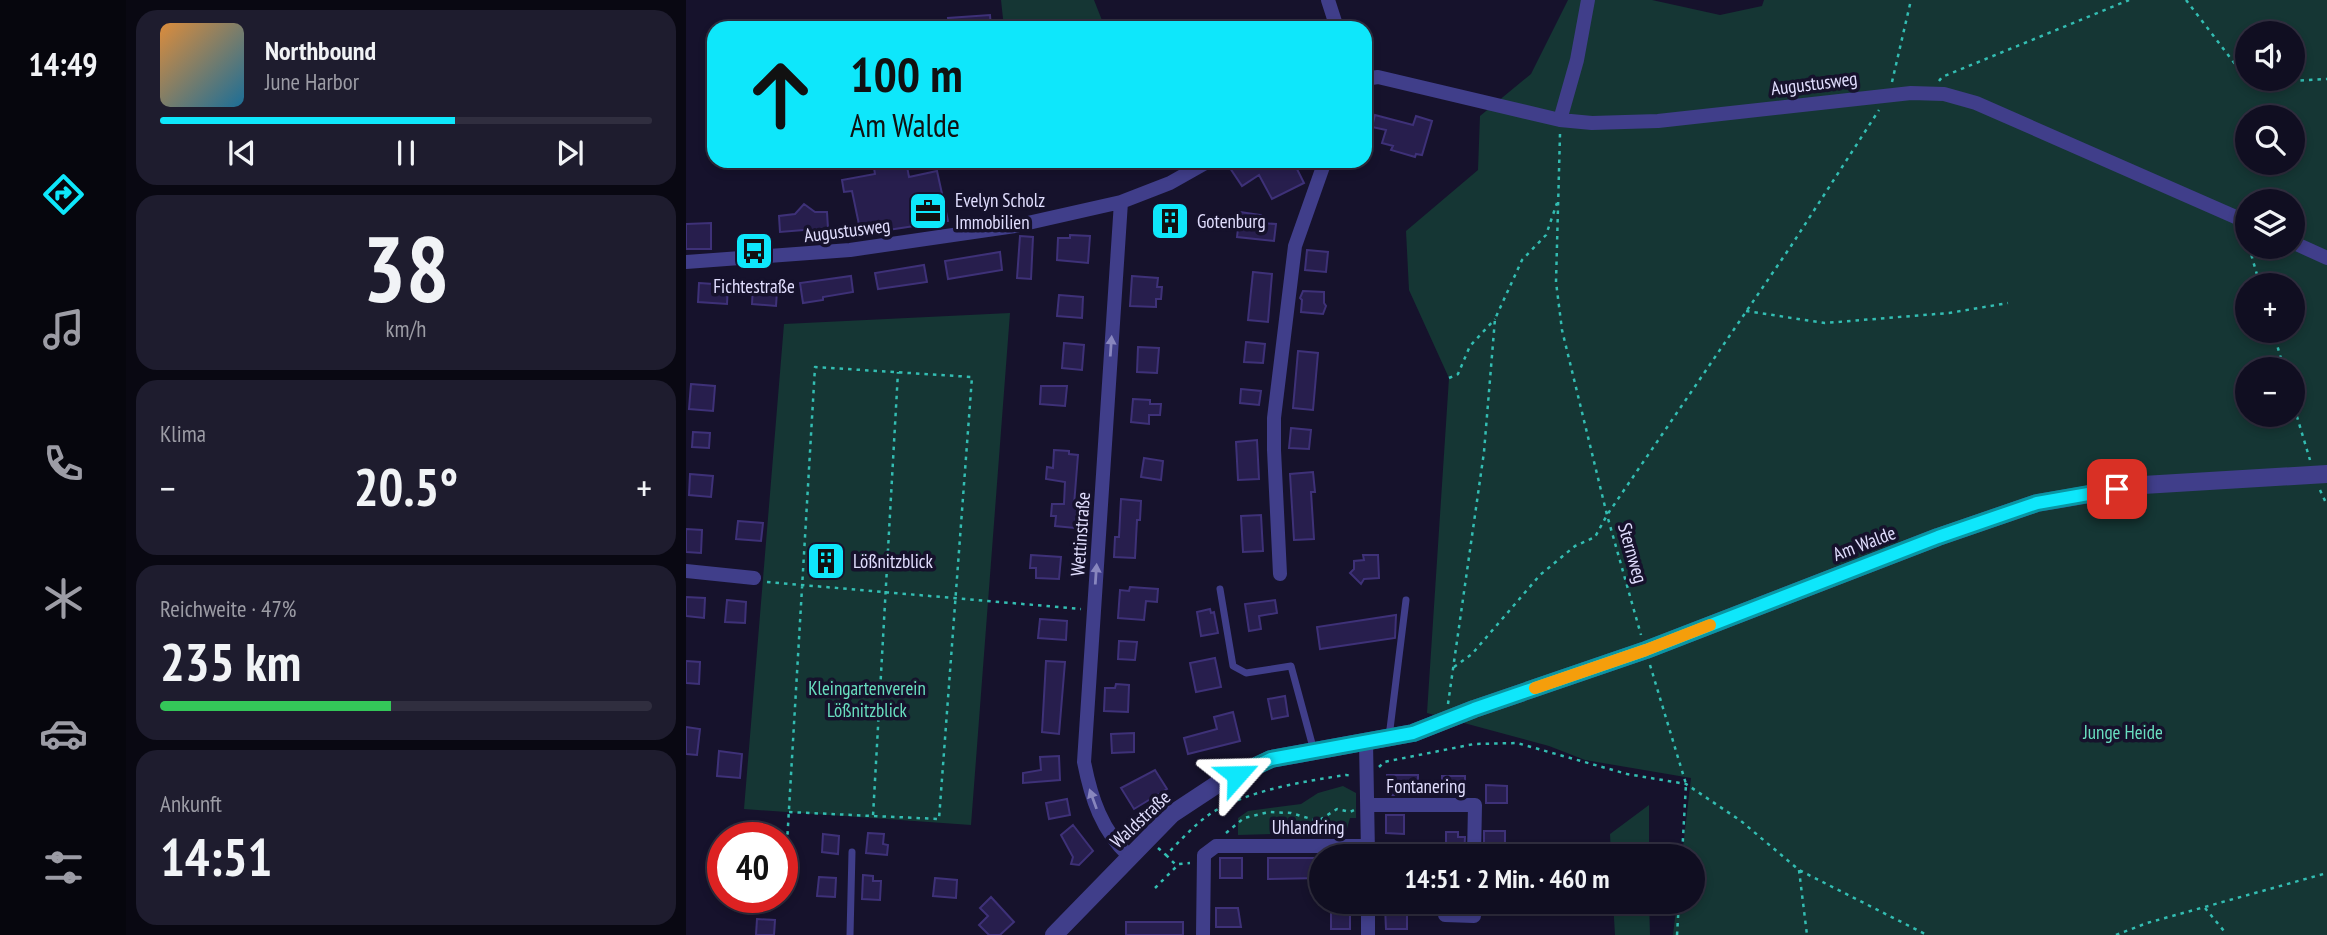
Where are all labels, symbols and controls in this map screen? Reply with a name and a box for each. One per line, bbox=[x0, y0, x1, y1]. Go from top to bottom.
map controls bbox=[2235, 21, 2305, 427]
button: sound bbox=[2235, 21, 2305, 91]
text: Northbound bbox=[265, 34, 376, 67]
text: 100 m bbox=[850, 42, 963, 106]
text: 14:49 bbox=[28, 43, 98, 85]
icon: ahead bbox=[735, 49, 826, 140]
street label: Augustusweg bbox=[1769, 66, 1859, 100]
text: June Harbor bbox=[265, 67, 359, 96]
text: Am Walde bbox=[850, 104, 960, 146]
button: search bbox=[2235, 105, 2305, 175]
icon: previous bbox=[223, 134, 261, 172]
icon: pause bbox=[387, 134, 425, 172]
icon: next bbox=[551, 134, 589, 172]
icon: directions bbox=[39, 170, 88, 219]
place label: Evelyn Scholz Immobilien bbox=[955, 188, 1045, 234]
button: layers bbox=[2235, 189, 2305, 259]
office icon: Evelyn Scholz Immobilien bbox=[907, 190, 949, 232]
building icon: Gotenburg bbox=[1149, 200, 1191, 242]
text: 38 bbox=[363, 209, 450, 327]
place label: Gotenburg bbox=[1197, 209, 1266, 233]
street label: Augustusweg bbox=[802, 213, 892, 247]
bus stop icon: Fichtestraße bbox=[733, 230, 775, 272]
button: + bbox=[2235, 273, 2305, 343]
place label: Fichtestraße bbox=[713, 274, 795, 298]
icon: music bbox=[39, 305, 88, 354]
text: km/h bbox=[386, 314, 426, 343]
one-way arrow bbox=[1106, 335, 1117, 357]
button: − bbox=[2235, 357, 2305, 427]
text: Klima bbox=[160, 419, 206, 448]
icon: phone bbox=[39, 439, 88, 488]
text: 20.5° bbox=[354, 453, 458, 520]
pin bbox=[2087, 459, 2147, 519]
text: − bbox=[160, 463, 176, 512]
text: + bbox=[636, 463, 652, 512]
icon: arrive bbox=[2098, 470, 2136, 508]
street label: Wettinstraße bbox=[1065, 491, 1095, 577]
street label: Sternweg bbox=[1613, 520, 1653, 586]
street label: Am Walde bbox=[1829, 520, 1899, 566]
building icon: Lößnitzblick bbox=[805, 540, 847, 582]
place label: Lößnitzblick bbox=[853, 549, 934, 573]
one-way arrow bbox=[1091, 562, 1102, 584]
icon: climate bbox=[39, 574, 88, 623]
text: Reichweite · 47% bbox=[160, 594, 296, 623]
text: 235 km bbox=[160, 628, 301, 695]
park label: Kleingartenverein Lößnitzblick bbox=[808, 676, 926, 722]
icon: car bbox=[39, 709, 88, 758]
park label: Junge Heide bbox=[2082, 720, 2163, 744]
position arrow bbox=[1200, 738, 1274, 812]
street label: Fontanering bbox=[1386, 774, 1466, 798]
street label: Waldstraße bbox=[1105, 785, 1175, 853]
text: Ankunft bbox=[160, 789, 222, 818]
one-way arrow bbox=[1088, 789, 1099, 810]
street label: Uhlandring bbox=[1272, 815, 1344, 839]
speed limit sign: 40 bbox=[707, 822, 798, 913]
text: 14:51 bbox=[160, 823, 272, 890]
icon: filters bbox=[39, 843, 88, 892]
text: 14:51 · 2 Min. · 460 m bbox=[1405, 862, 1609, 895]

